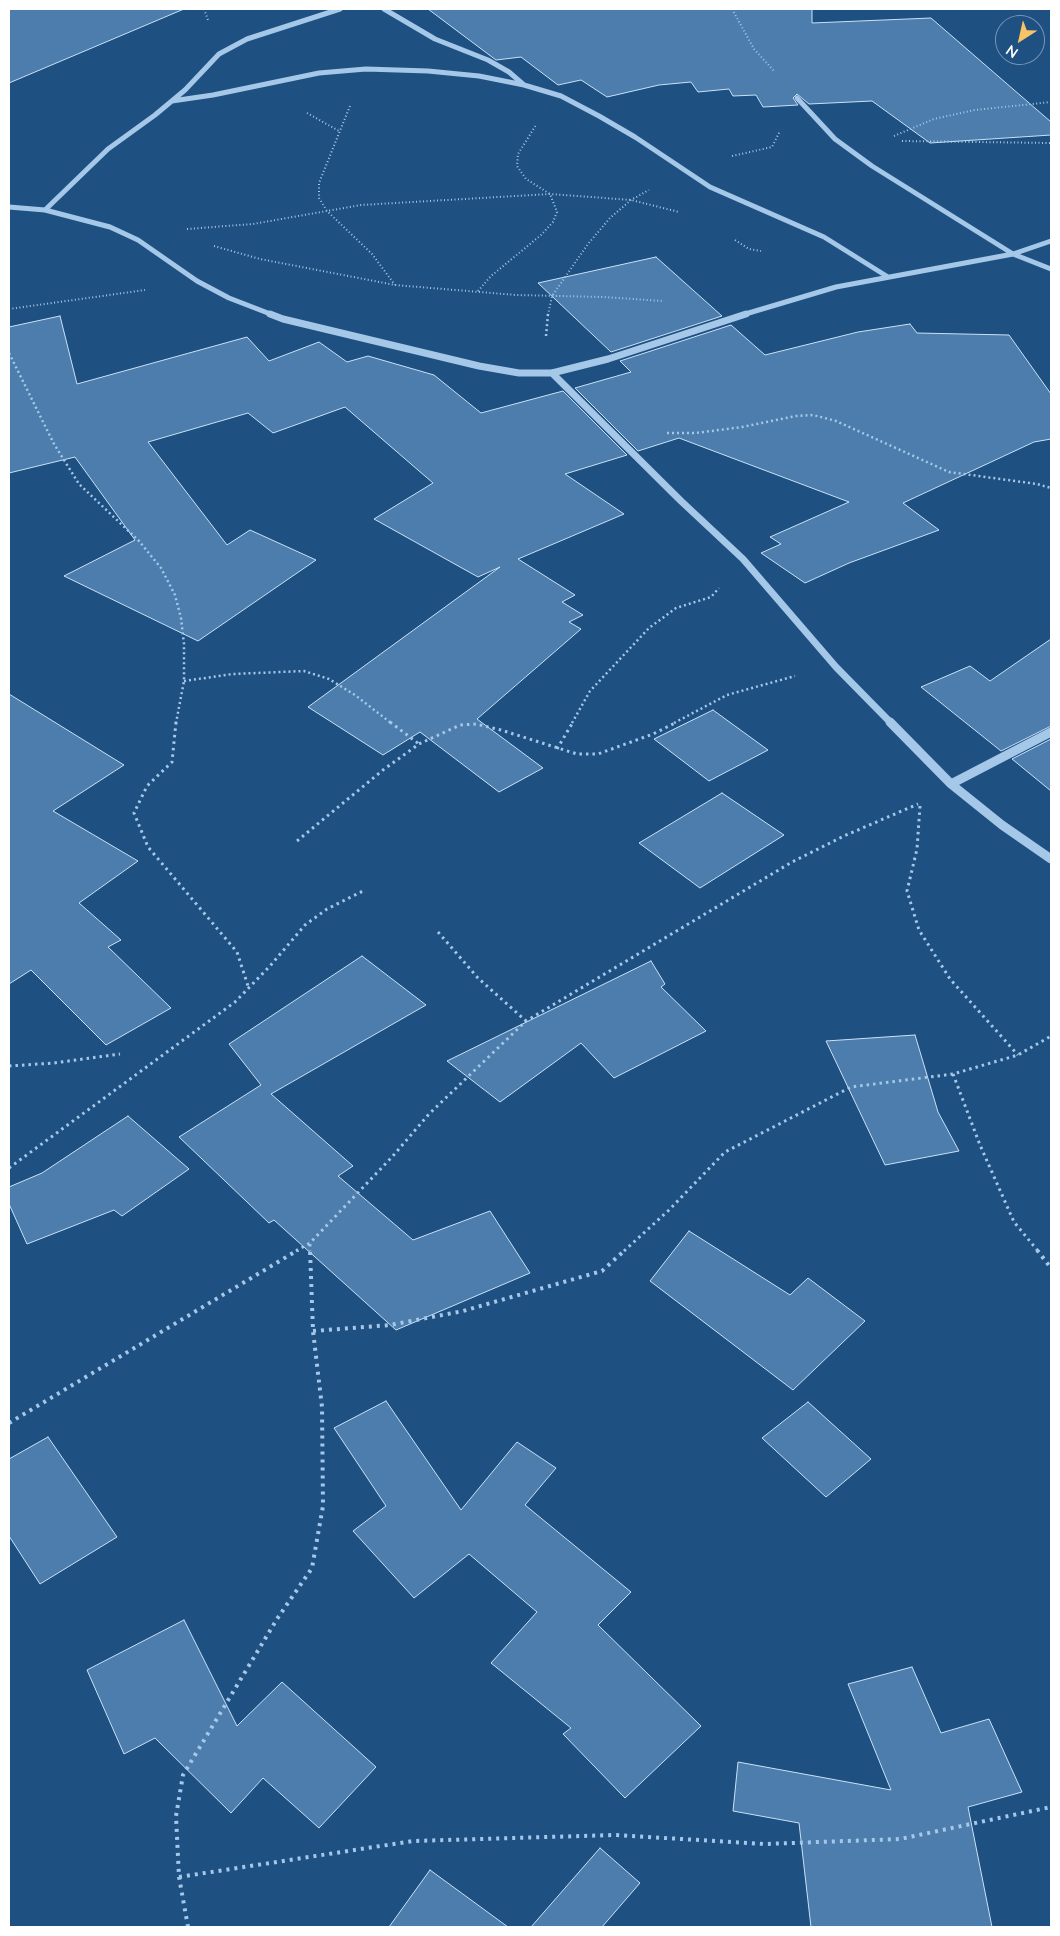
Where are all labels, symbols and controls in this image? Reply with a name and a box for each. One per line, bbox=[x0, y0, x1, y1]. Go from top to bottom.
north arrow bbox=[995, 15, 1045, 65]
text: N bbox=[1002, 42, 1021, 62]

